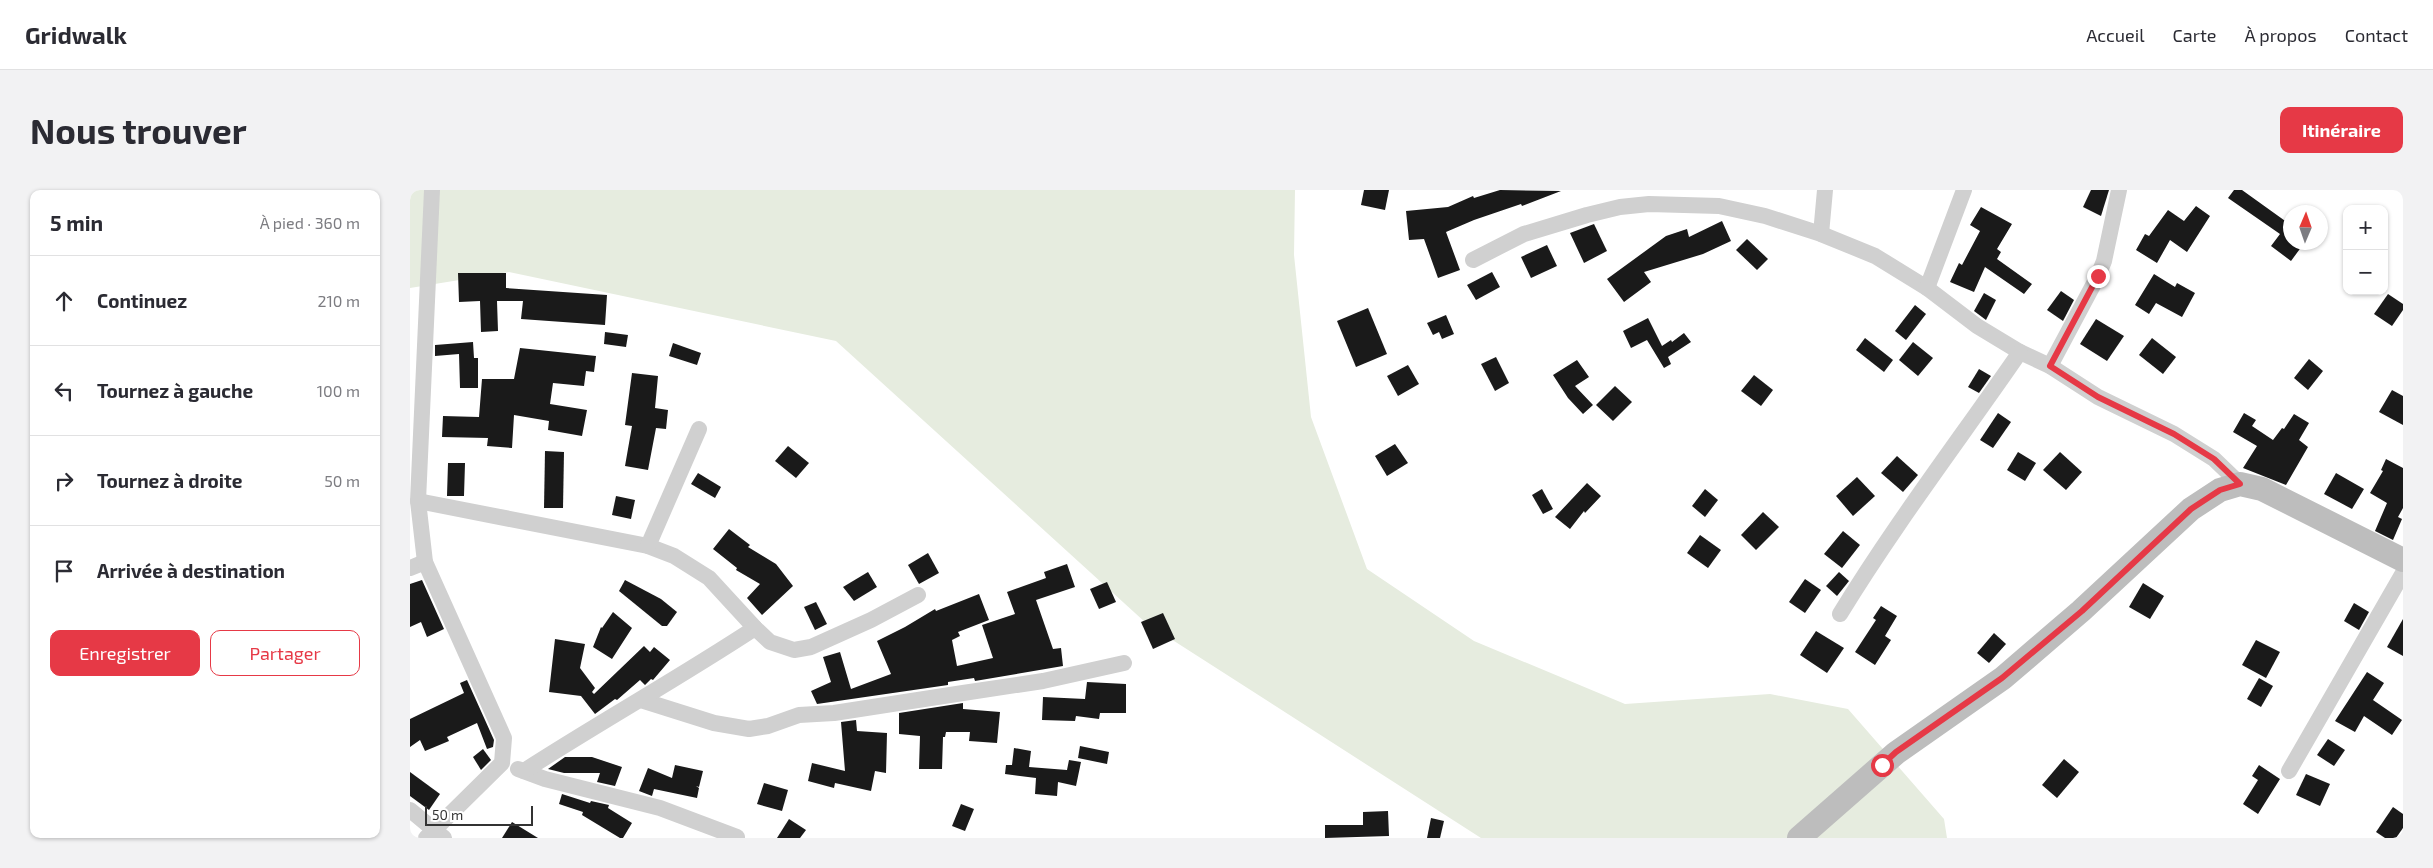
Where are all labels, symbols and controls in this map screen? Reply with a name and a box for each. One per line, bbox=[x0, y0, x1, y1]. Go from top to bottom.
text: Gridwalk bbox=[25, 20, 127, 49]
text: Accueil bbox=[2086, 24, 2145, 46]
text: Carte bbox=[2173, 24, 2216, 46]
text: À propos bbox=[2244, 24, 2317, 46]
text: Contact bbox=[2345, 24, 2408, 46]
button: Itinéraire bbox=[2280, 107, 2403, 153]
text: Nous trouver bbox=[30, 109, 247, 151]
north arrow bbox=[2283, 205, 2328, 250]
map controls bbox=[2343, 205, 2388, 295]
button: + bbox=[2343, 205, 2388, 250]
text: 5 min bbox=[50, 210, 103, 235]
text: À pied · 360 m bbox=[260, 213, 360, 232]
button: − bbox=[2343, 250, 2388, 295]
route end bbox=[2087, 265, 2110, 288]
icon: ahead bbox=[50, 287, 78, 315]
text: Continuez bbox=[97, 289, 187, 312]
text: 210 m bbox=[317, 291, 360, 310]
icon: left bbox=[50, 377, 78, 405]
text: Tournez à gauche bbox=[97, 379, 253, 402]
text: 100 m bbox=[317, 381, 360, 400]
icon: right bbox=[50, 467, 78, 495]
text: Tournez à droite bbox=[97, 469, 243, 492]
text: 50 m bbox=[324, 471, 360, 490]
icon: arrive bbox=[50, 557, 78, 585]
text: Arrivée à destination bbox=[97, 559, 285, 582]
button: Enregistrer bbox=[50, 630, 200, 676]
button: Partager bbox=[210, 630, 360, 676]
route start bbox=[1871, 754, 1894, 777]
scale bar bbox=[425, 803, 532, 826]
text: 50 m bbox=[432, 806, 463, 823]

